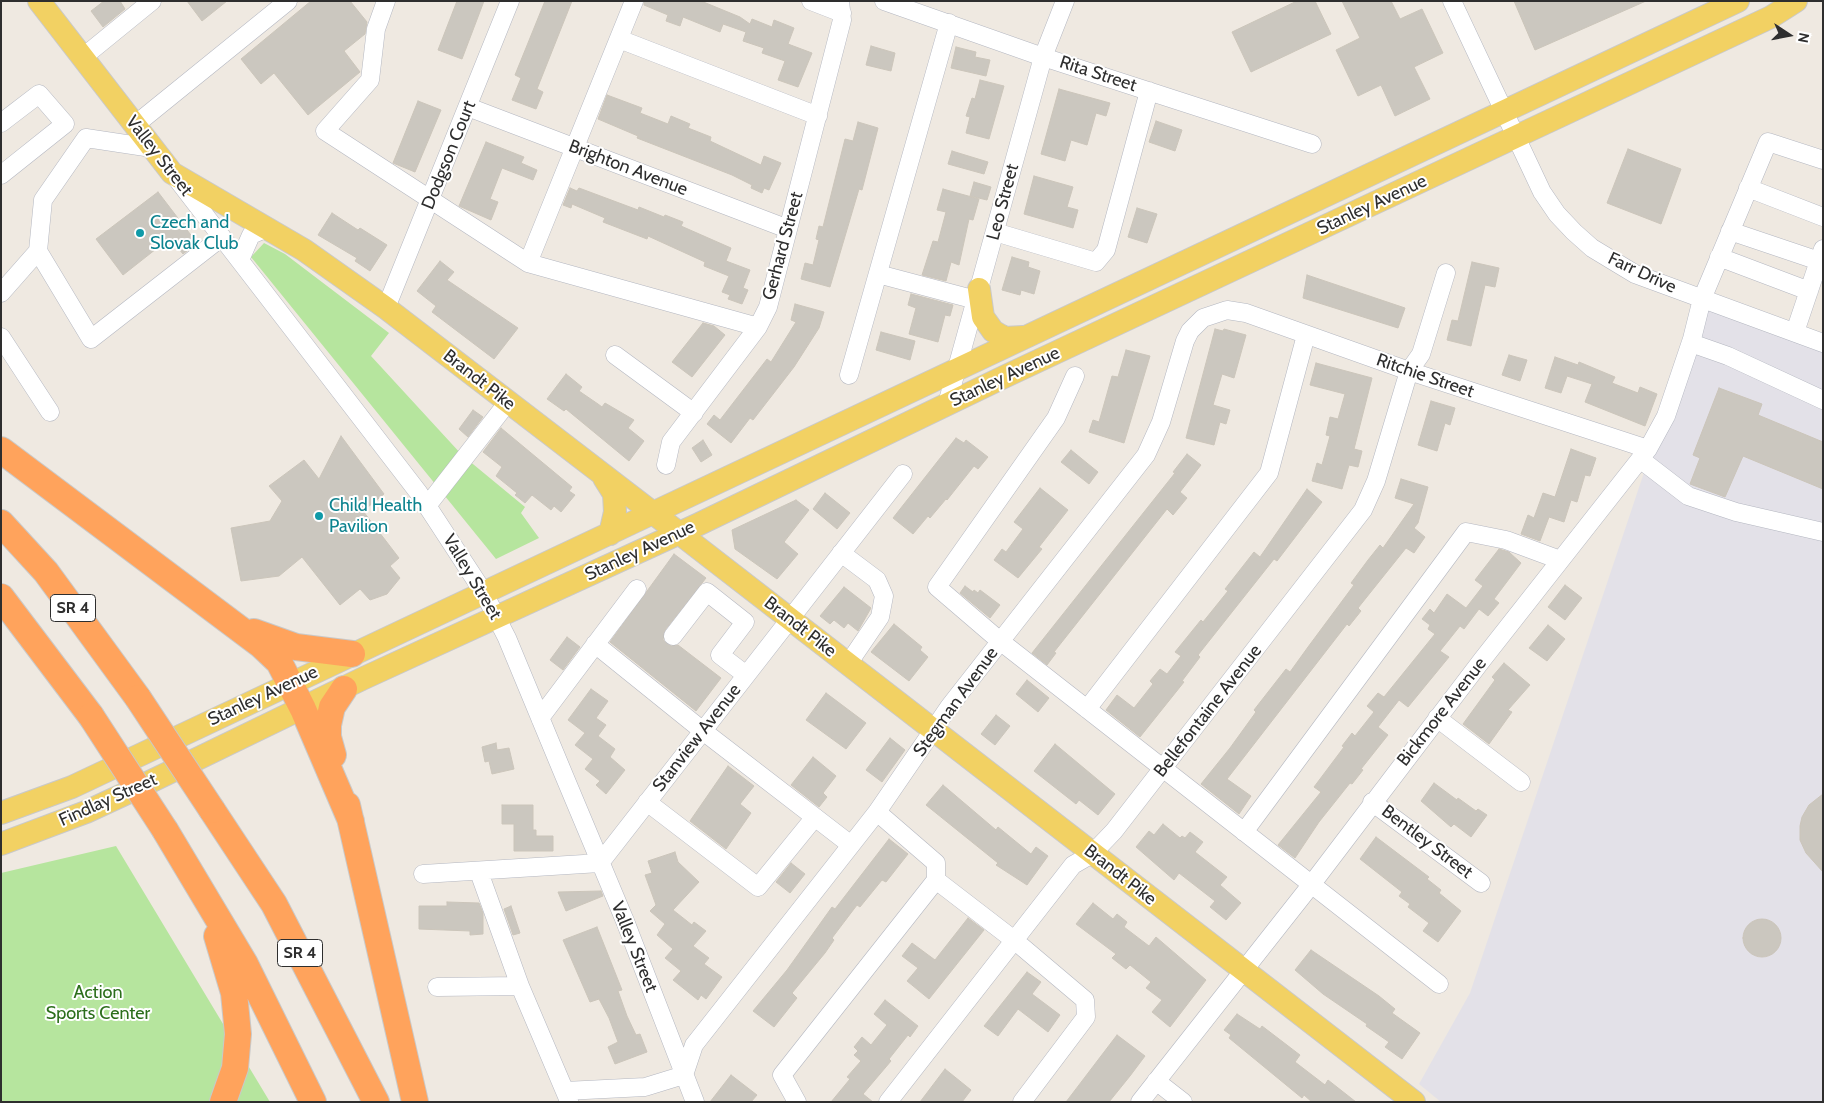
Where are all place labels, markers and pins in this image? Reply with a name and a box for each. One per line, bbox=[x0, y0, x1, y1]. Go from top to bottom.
place label: Czech and Slovak Club bbox=[150, 212, 239, 254]
marker: Czech and Slovak Club bbox=[134, 227, 146, 239]
place label: Child Health Pavilion bbox=[329, 495, 422, 538]
marker: Child Health Pavilion bbox=[313, 510, 325, 522]

